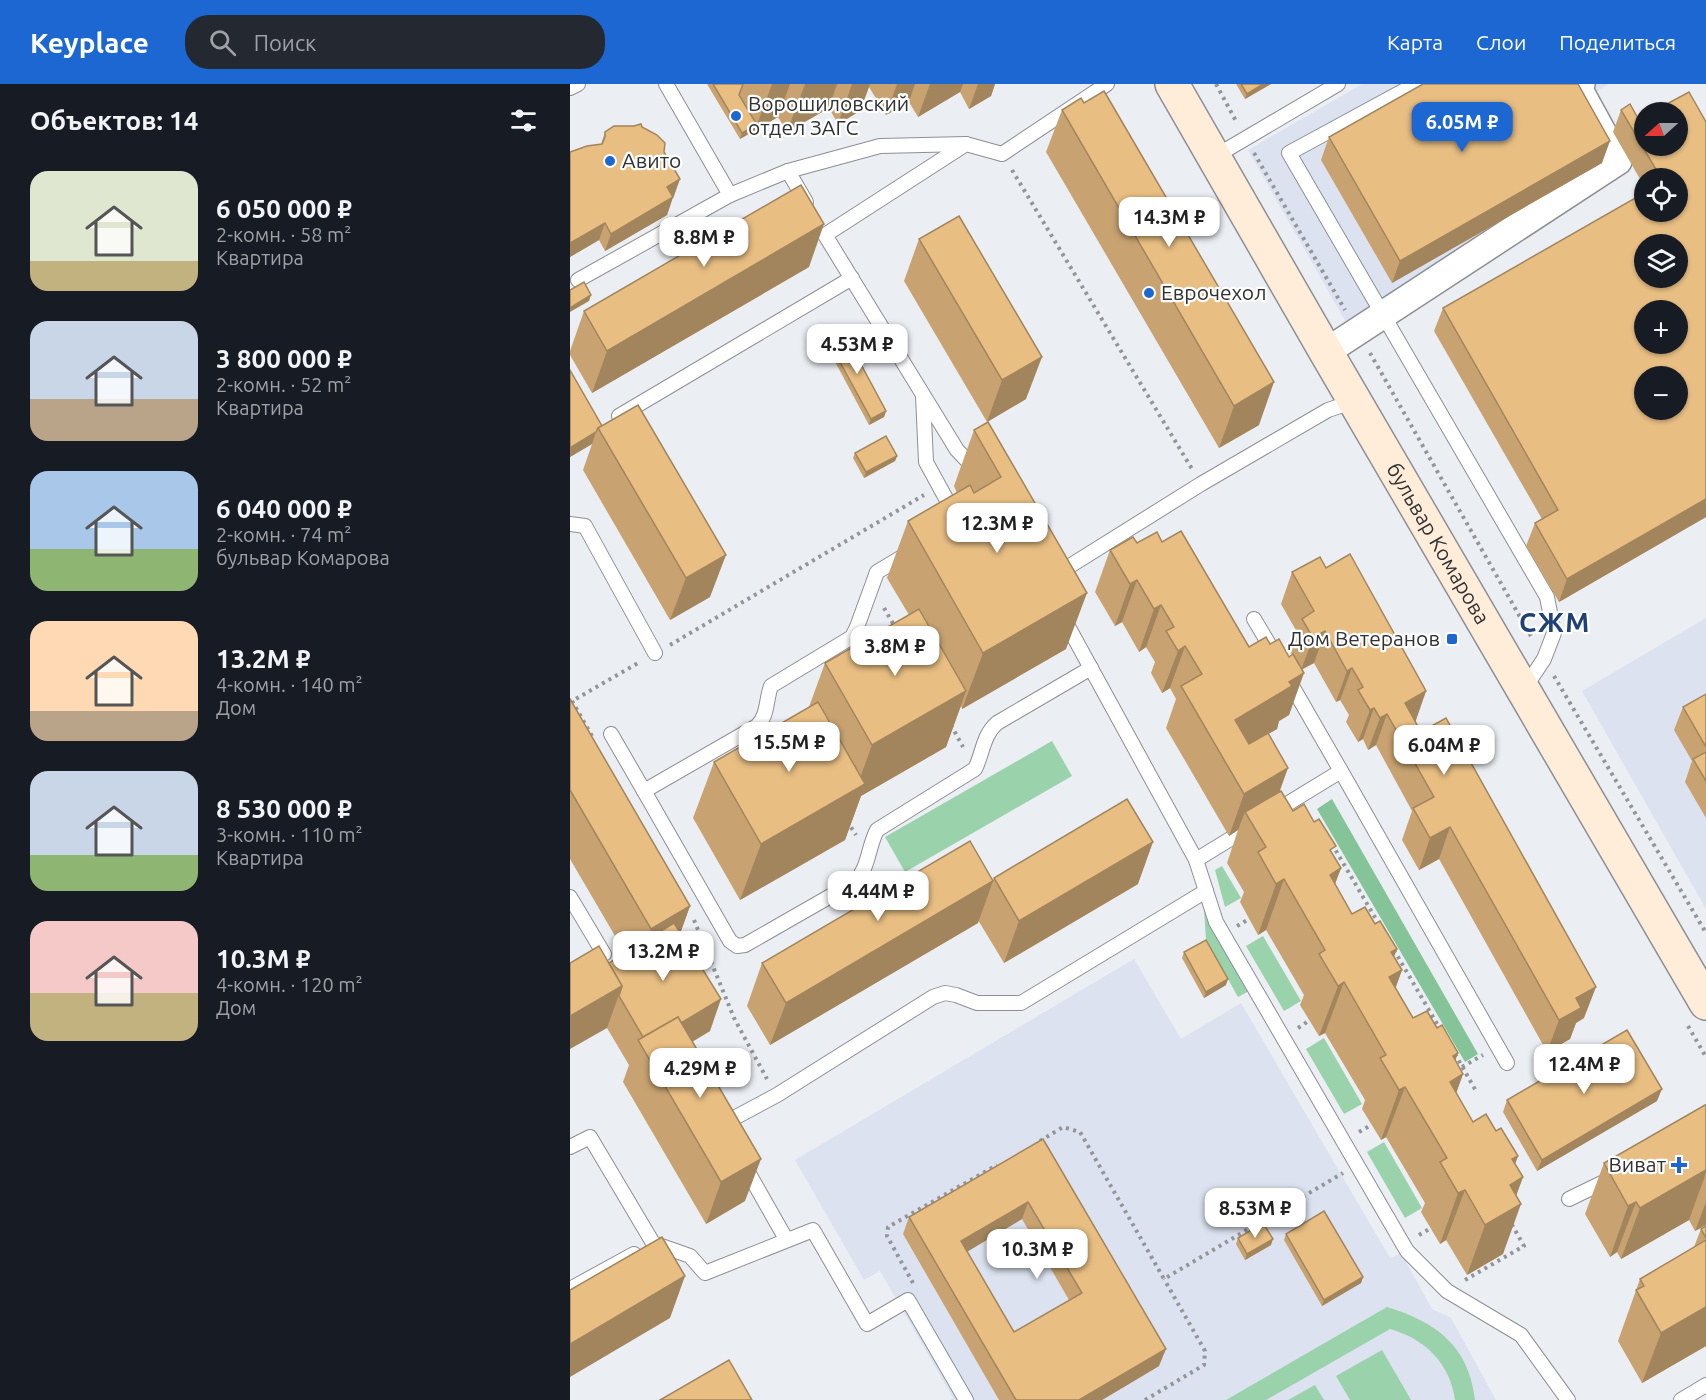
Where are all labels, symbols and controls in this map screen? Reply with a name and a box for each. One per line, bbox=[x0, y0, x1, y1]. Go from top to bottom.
search box bbox=[185, 15, 605, 69]
icon: search bbox=[206, 26, 239, 59]
text: Keyplace bbox=[30, 27, 149, 58]
text: Поиск bbox=[254, 30, 316, 55]
text: Карта bbox=[1387, 30, 1443, 54]
text: Слои bbox=[1476, 30, 1526, 54]
text: Поделиться bbox=[1559, 30, 1676, 54]
place label: Ворошиловский отдел ЗАГС bbox=[748, 91, 909, 139]
pin: 6.05M ₽ bbox=[1407, 102, 1517, 153]
north arrow bbox=[1634, 102, 1688, 156]
map controls bbox=[1634, 102, 1688, 420]
icon: filters bbox=[507, 104, 540, 137]
text: Объектов: 14 bbox=[30, 106, 198, 135]
marker: Ворошиловский отдел ЗАГС bbox=[729, 109, 743, 123]
text: 6.05M ₽ bbox=[1426, 110, 1498, 133]
place label: Авито bbox=[622, 148, 681, 172]
marker: Авито bbox=[603, 154, 617, 168]
button: locate bbox=[1634, 168, 1688, 222]
text: 6 050 000 ₽ bbox=[216, 194, 352, 223]
icon: home bbox=[78, 195, 150, 267]
pin: 14.3M ₽ bbox=[1114, 197, 1224, 248]
text: 14.3M ₽ bbox=[1133, 205, 1205, 228]
pin: 8.8M ₽ bbox=[655, 217, 753, 268]
text: 2-комн. · 58 m² bbox=[216, 223, 351, 246]
text: 8.8M ₽ bbox=[673, 225, 735, 248]
button: layers bbox=[1634, 234, 1688, 288]
text: Квартира bbox=[216, 246, 304, 269]
place label: Еврочехол bbox=[1161, 280, 1266, 304]
marker: Еврочехол bbox=[1142, 286, 1156, 300]
button: + bbox=[1634, 300, 1688, 354]
pin: 4.53M ₽ bbox=[802, 324, 912, 375]
text: 4.53M ₽ bbox=[821, 332, 893, 355]
text: 3 800 000 ₽ bbox=[216, 344, 352, 373]
icon: home bbox=[78, 345, 150, 417]
button: − bbox=[1634, 366, 1688, 420]
text: 2-комн. · 52 m² bbox=[216, 373, 351, 396]
text: Квартира bbox=[216, 396, 304, 419]
street label: бульвар Комарова bbox=[1382, 458, 1495, 628]
text: 6 040 000 ₽ bbox=[216, 494, 352, 523]
icon: home bbox=[78, 495, 150, 567]
pin: 12.3M ₽ bbox=[942, 503, 1052, 554]
text: 12.3M ₽ bbox=[961, 511, 1033, 534]
text: 2-комн. · 74 m² bbox=[216, 523, 351, 546]
text: бульвар Комарова bbox=[216, 546, 390, 569]
district label: СЖМ bbox=[1519, 607, 1591, 637]
pin: 3.8M ₽ bbox=[846, 626, 944, 677]
place label: Дом Ветеранов bbox=[1288, 626, 1440, 650]
marker: Дом Ветеранов bbox=[1445, 632, 1459, 646]
text: 3.8M ₽ bbox=[864, 634, 926, 657]
text: 13.2M ₽ bbox=[216, 644, 310, 673]
icon: home bbox=[78, 645, 150, 717]
text: 4-комн. · 140 m² bbox=[216, 673, 363, 696]
text: Дом bbox=[216, 696, 256, 719]
pin: 15.5M ₽ bbox=[734, 722, 844, 773]
pin: 6.04M ₽ bbox=[1389, 725, 1499, 776]
text: 15.5M ₽ bbox=[753, 730, 825, 753]
text: 6.04M ₽ bbox=[1408, 733, 1480, 756]
text: 8 530 000 ₽ bbox=[216, 794, 352, 823]
icon: home bbox=[78, 795, 150, 867]
text: 3-комн. · 110 m² bbox=[216, 823, 363, 846]
text: Квартира bbox=[216, 846, 304, 869]
pin: 4.44M ₽ bbox=[823, 871, 933, 922]
text: 4.44M ₽ bbox=[842, 879, 914, 902]
pin: 13.2M ₽ bbox=[608, 931, 718, 982]
text: 13.2M ₽ bbox=[627, 939, 699, 962]
text: 10.3M ₽ bbox=[216, 944, 310, 973]
icon: home bbox=[78, 945, 150, 1017]
text: 4-комн. · 120 m² bbox=[216, 973, 363, 996]
text: Дом bbox=[216, 996, 256, 1019]
pin: 12.4M ₽ bbox=[1529, 1044, 1639, 1095]
pin: 4.29M ₽ bbox=[645, 1048, 755, 1099]
text: 12.4M ₽ bbox=[1548, 1052, 1620, 1075]
text: 4.29M ₽ bbox=[664, 1056, 736, 1079]
place label: Виват bbox=[1609, 1152, 1667, 1176]
marker: Виват bbox=[1670, 1156, 1688, 1174]
pin: 8.53M ₽ bbox=[1200, 1188, 1310, 1239]
text: 8.53M ₽ bbox=[1219, 1196, 1291, 1219]
pin: 10.3M ₽ bbox=[982, 1229, 1092, 1280]
text: 10.3M ₽ bbox=[1001, 1237, 1073, 1260]

